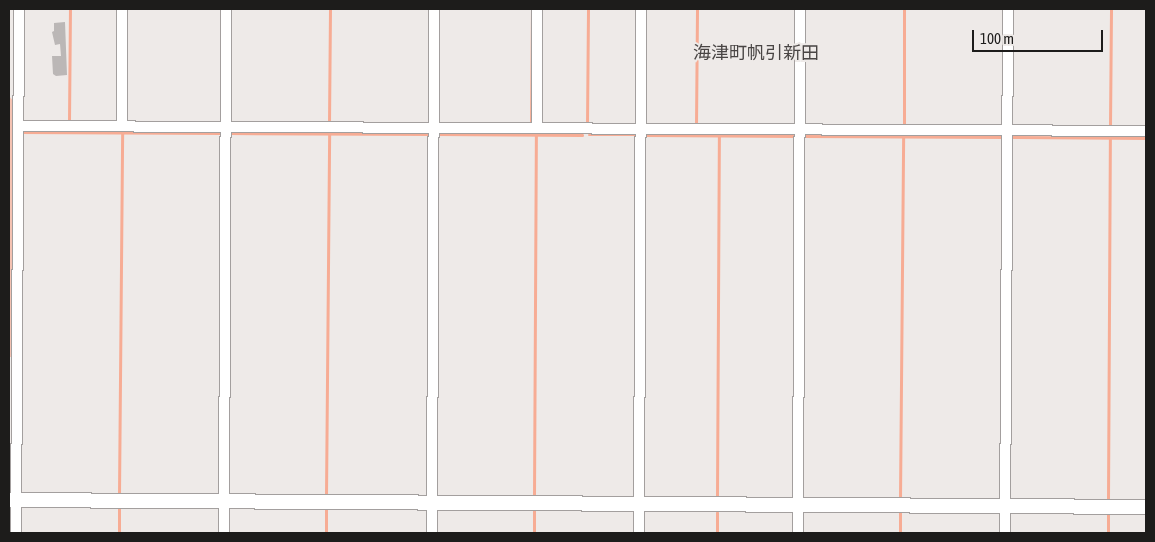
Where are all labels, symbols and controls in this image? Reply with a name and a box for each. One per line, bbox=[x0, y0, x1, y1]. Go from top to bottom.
scale bar bbox=[975, 20, 1106, 52]
text: 100 m bbox=[980, 30, 1014, 47]
district label: 海津町帆引新田 bbox=[693, 42, 819, 64]

